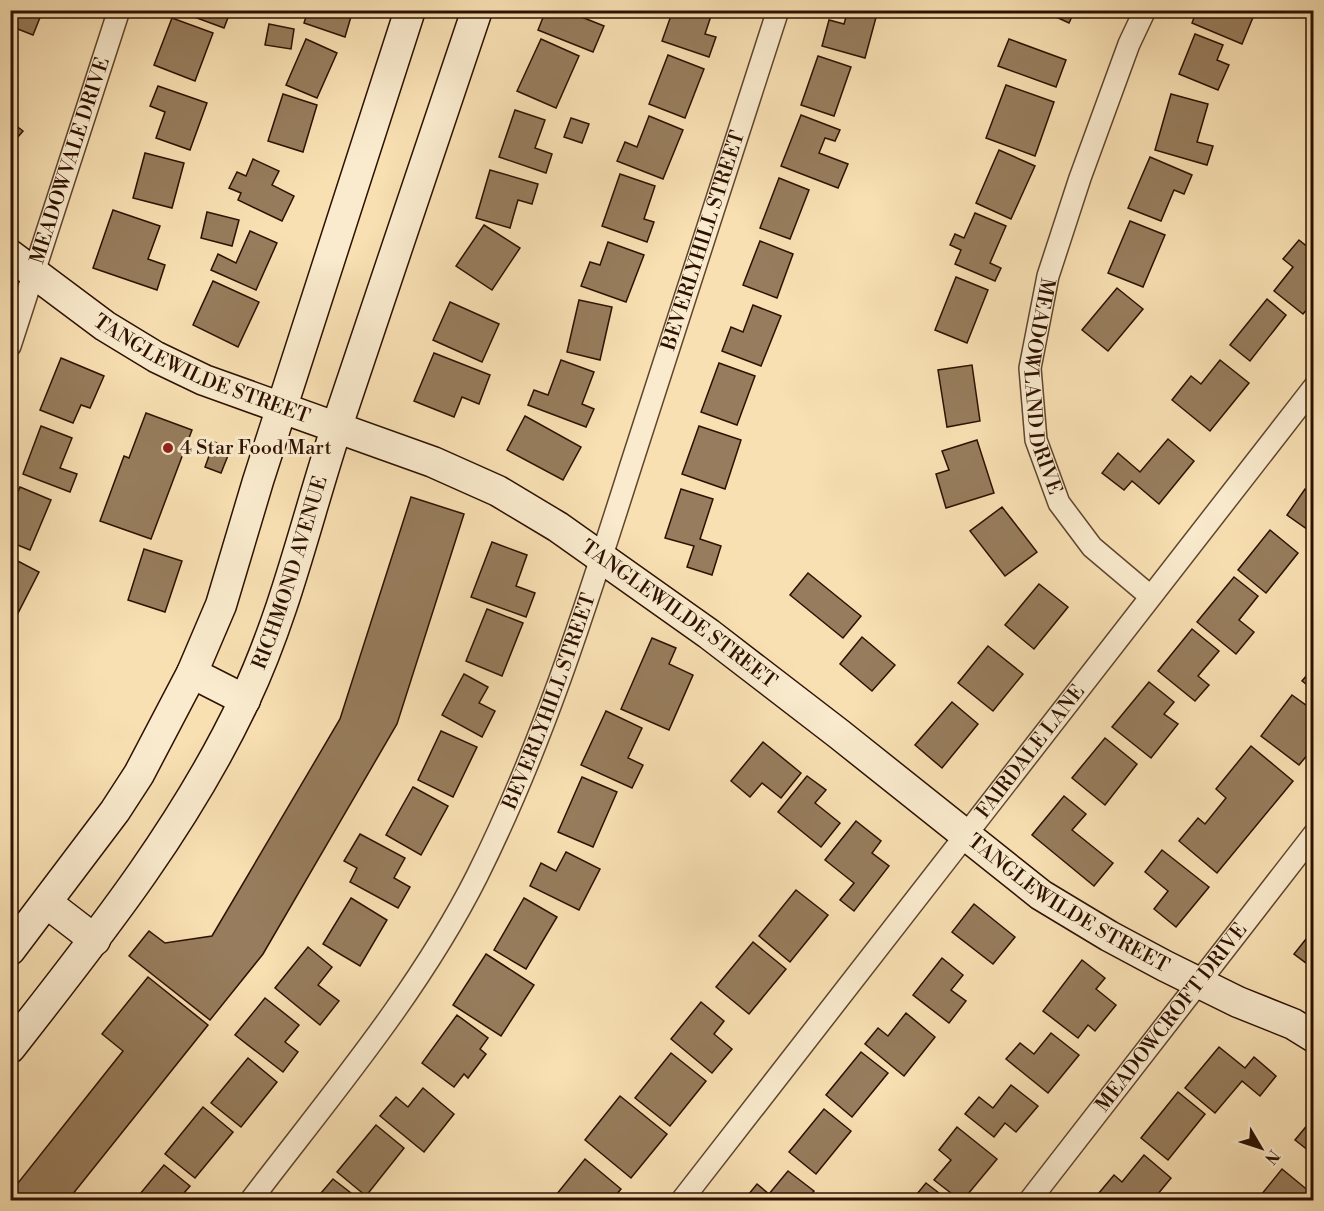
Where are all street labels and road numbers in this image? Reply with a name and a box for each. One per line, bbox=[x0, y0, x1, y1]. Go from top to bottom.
street label: MEADOWVALE DRIVE bbox=[25, 54, 115, 267]
street label: BEVERLYHILL STREET bbox=[656, 128, 751, 354]
street label: MEADOWLAND DRIVE bbox=[1017, 276, 1067, 498]
street label: TANGLEWILDE STREET bbox=[88, 309, 313, 429]
street label: RICHMOND AVENUE bbox=[247, 473, 333, 673]
street label: TANGLEWILDE STREET bbox=[576, 535, 782, 694]
street label: BEVERLYHILL STREET bbox=[497, 590, 601, 814]
street label: FAIRDALE LANE bbox=[971, 680, 1090, 823]
street label: TANGLEWILDE STREET bbox=[962, 829, 1174, 978]
street label: MEADOWCROFT DRIVE bbox=[1090, 918, 1253, 1117]

